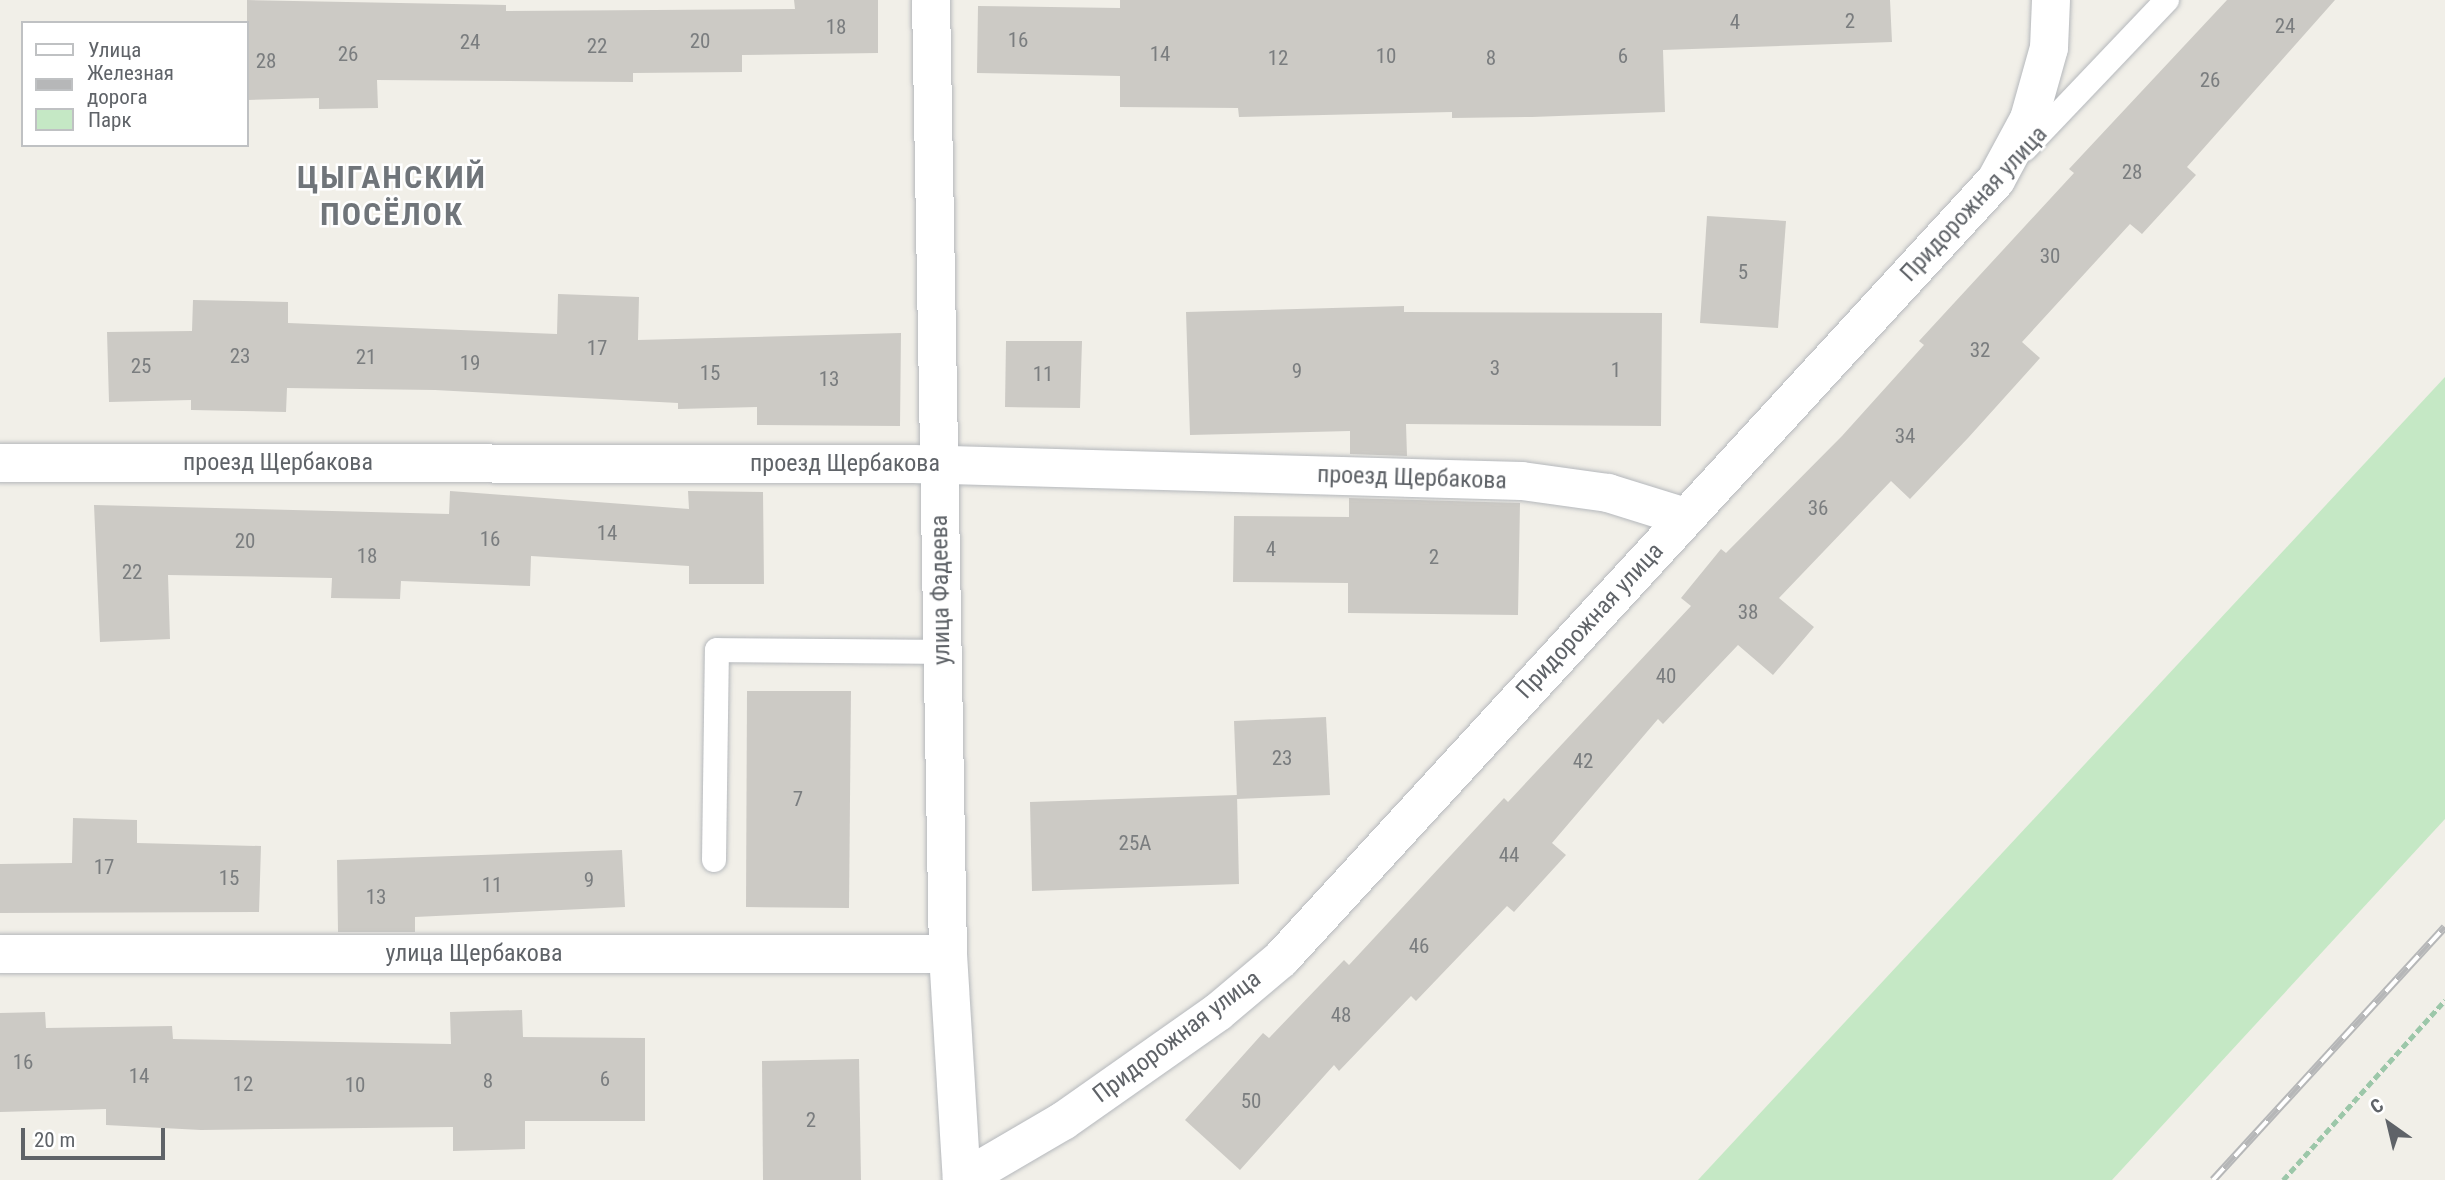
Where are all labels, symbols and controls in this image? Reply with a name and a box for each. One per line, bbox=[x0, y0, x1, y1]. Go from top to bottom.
house number: 2 bbox=[1845, 8, 1855, 34]
house number: 4 bbox=[1730, 9, 1740, 35]
house number: 24 bbox=[2275, 13, 2295, 39]
house number: 18 bbox=[826, 14, 846, 40]
legend bbox=[21, 21, 248, 147]
house number: 16 bbox=[1008, 27, 1028, 53]
house number: 20 bbox=[690, 28, 710, 54]
house number: 24 bbox=[460, 29, 480, 55]
house number: 22 bbox=[587, 33, 607, 59]
text: Улица bbox=[88, 38, 141, 62]
house number: 26 bbox=[338, 41, 358, 67]
house number: 14 bbox=[1150, 41, 1170, 67]
house number: 10 bbox=[1376, 43, 1396, 69]
house number: 6 bbox=[1618, 43, 1628, 69]
house number: 12 bbox=[1268, 45, 1288, 71]
house number: 8 bbox=[1486, 45, 1496, 71]
house number: 28 bbox=[256, 48, 276, 74]
text: Железная дорога bbox=[87, 61, 174, 109]
house number: 26 bbox=[2200, 67, 2220, 93]
text: Парк bbox=[88, 108, 132, 132]
street label: Придорожная улица bbox=[1894, 120, 2054, 288]
district label: ЦЫГАНСКИЙ ПОСЁЛОК bbox=[298, 159, 486, 234]
house number: 28 bbox=[2122, 159, 2142, 185]
house number: 30 bbox=[2040, 243, 2060, 269]
house number: 5 bbox=[1738, 259, 1748, 285]
house number: 17 bbox=[587, 335, 607, 361]
house number: 32 bbox=[1970, 337, 1990, 363]
house number: 23 bbox=[230, 343, 250, 369]
house number: 21 bbox=[356, 344, 376, 370]
house number: 19 bbox=[460, 350, 480, 376]
house number: 25 bbox=[131, 353, 151, 379]
house number: 3 bbox=[1490, 355, 1500, 381]
house number: 1 bbox=[1611, 357, 1621, 383]
house number: 9 bbox=[1292, 358, 1302, 384]
house number: 15 bbox=[700, 360, 720, 386]
house number: 11 bbox=[1033, 361, 1053, 387]
house number: 13 bbox=[819, 366, 839, 392]
house number: 34 bbox=[1895, 423, 1915, 449]
street label: проезд Щербакова bbox=[183, 449, 373, 477]
street label: проезд Щербакова bbox=[750, 450, 940, 478]
street label: проезд Щербакова bbox=[1317, 460, 1507, 496]
house number: 36 bbox=[1808, 495, 1828, 521]
street label: улица Фадеева bbox=[925, 515, 957, 665]
house number: 14 bbox=[597, 520, 617, 546]
house number: 16 bbox=[480, 526, 500, 552]
house number: 20 bbox=[235, 528, 255, 554]
house number: 4 bbox=[1266, 536, 1276, 562]
street label: Придорожная улица bbox=[1510, 537, 1670, 705]
house number: 18 bbox=[357, 543, 377, 569]
house number: 2 bbox=[1429, 544, 1439, 570]
house number: 22 bbox=[122, 559, 142, 585]
house number: 38 bbox=[1738, 599, 1758, 625]
house number: 40 bbox=[1656, 663, 1676, 689]
house number: 23 bbox=[1272, 745, 1292, 771]
house number: 42 bbox=[1573, 748, 1593, 774]
house number: 7 bbox=[793, 786, 803, 812]
house number: 25А bbox=[1119, 830, 1151, 856]
house number: 44 bbox=[1499, 842, 1519, 868]
house number: 17 bbox=[94, 854, 114, 880]
house number: 15 bbox=[219, 865, 239, 891]
house number: 9 bbox=[584, 867, 594, 893]
house number: 11 bbox=[482, 872, 502, 898]
house number: 13 bbox=[366, 884, 386, 910]
house number: 46 bbox=[1409, 933, 1429, 959]
street label: улица Щербакова bbox=[386, 940, 562, 968]
street label: Придорожная улица bbox=[1088, 965, 1266, 1109]
house number: 48 bbox=[1331, 1002, 1351, 1028]
house number: 16 bbox=[13, 1049, 33, 1075]
house number: 14 bbox=[129, 1063, 149, 1089]
house number: 6 bbox=[600, 1066, 610, 1092]
house number: 8 bbox=[483, 1068, 493, 1094]
house number: 12 bbox=[233, 1071, 253, 1097]
house number: 10 bbox=[345, 1072, 365, 1098]
house number: 50 bbox=[1241, 1088, 1261, 1114]
north arrow bbox=[2354, 1089, 2424, 1159]
text: С bbox=[2366, 1094, 2388, 1119]
house number: 2 bbox=[806, 1107, 816, 1133]
scale bar bbox=[24, 1114, 168, 1158]
text: 20 m bbox=[34, 1128, 75, 1152]

